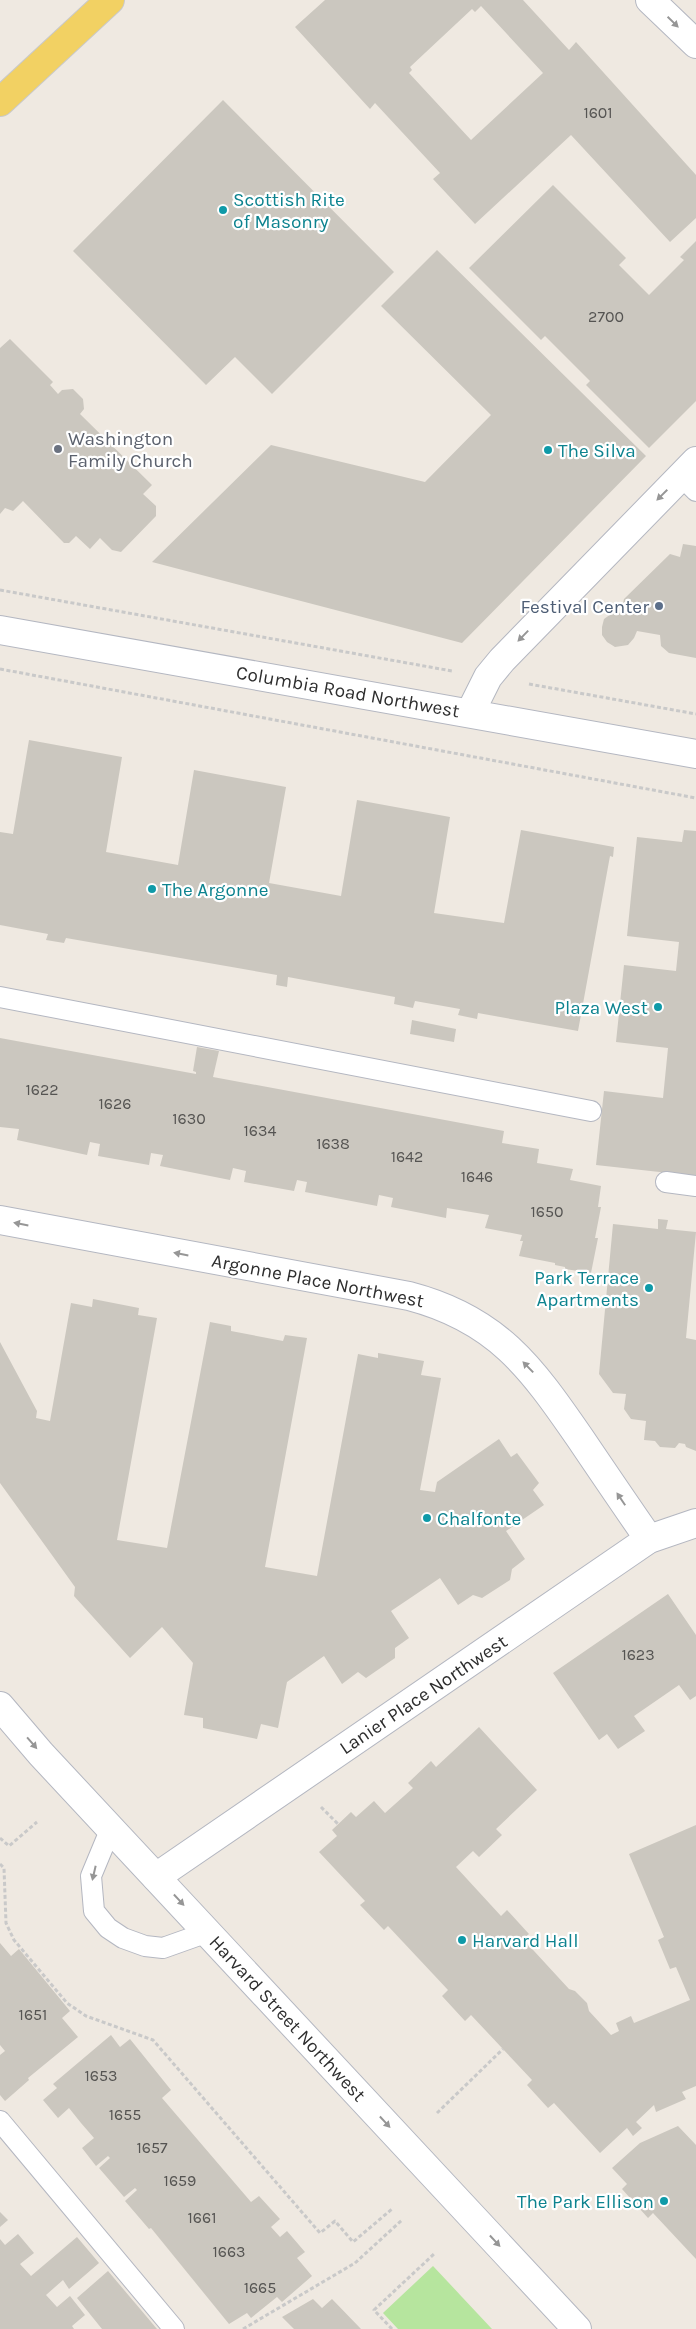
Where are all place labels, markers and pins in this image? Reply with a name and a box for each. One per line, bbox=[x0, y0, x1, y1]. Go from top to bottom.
place label: Scottish Rite of Masonry bbox=[233, 189, 345, 233]
marker: Scottish Rite of Masonry bbox=[217, 204, 229, 216]
place label: Washington Family Church bbox=[68, 428, 193, 472]
place label: The Silva bbox=[558, 440, 636, 462]
marker: Washington Family Church bbox=[52, 443, 64, 455]
marker: The Silva bbox=[542, 444, 554, 456]
place label: Festival Center bbox=[521, 596, 649, 618]
marker: Festival Center bbox=[653, 600, 665, 612]
place label: The Argonne bbox=[162, 879, 269, 901]
marker: The Argonne bbox=[146, 883, 158, 895]
place label: Plaza West bbox=[554, 997, 648, 1019]
marker: Plaza West bbox=[652, 1001, 664, 1013]
place label: Park Terrace Apartments bbox=[534, 1267, 639, 1311]
marker: Park Terrace Apartments bbox=[643, 1282, 655, 1294]
place label: Chalfonte bbox=[437, 1508, 521, 1530]
marker: Chalfonte bbox=[421, 1512, 433, 1524]
place label: Harvard Hall bbox=[472, 1930, 578, 1952]
marker: Harvard Hall bbox=[456, 1934, 468, 1946]
place label: The Park Ellison bbox=[517, 2191, 654, 2213]
marker: The Park Ellison bbox=[658, 2195, 670, 2207]

